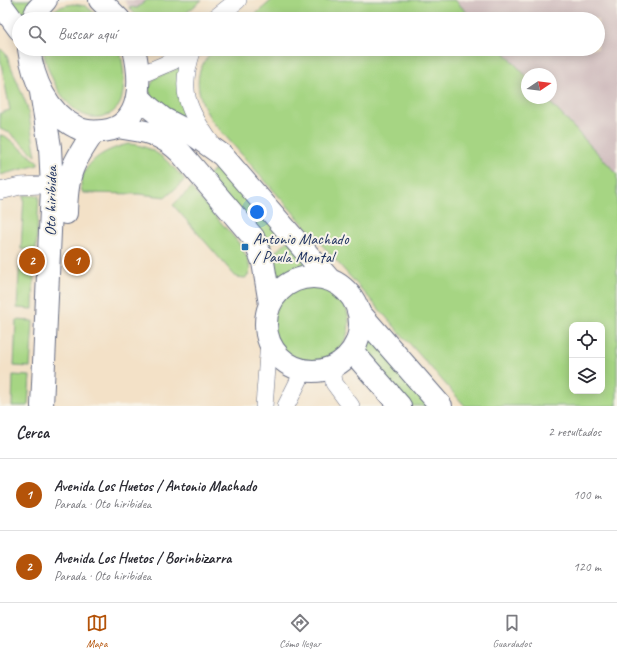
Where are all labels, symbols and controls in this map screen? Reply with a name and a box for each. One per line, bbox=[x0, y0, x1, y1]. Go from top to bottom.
search box bbox=[12, 12, 605, 56]
icon: search bbox=[26, 23, 48, 45]
text: Buscar aquí bbox=[58, 25, 117, 44]
north arrow bbox=[521, 68, 557, 104]
street label: Oto hiribidea bbox=[40, 164, 62, 236]
your location bbox=[247, 202, 267, 222]
place label: Antonio Machado / Paula Montal bbox=[253, 229, 350, 267]
marker: Antonio Machado / Paula Montal bbox=[240, 242, 250, 252]
pin: 2 bbox=[19, 246, 45, 276]
pin: 1 bbox=[64, 246, 90, 276]
map controls bbox=[569, 322, 605, 394]
button: locate bbox=[569, 322, 605, 358]
button: layers bbox=[569, 358, 605, 394]
text: Cerca bbox=[16, 422, 49, 443]
text: 2 resultados bbox=[548, 424, 601, 440]
text: Avenida Los Huetos / Antonio Machado bbox=[54, 477, 256, 496]
text: 1 bbox=[26, 487, 32, 503]
text: 100 m bbox=[573, 487, 601, 503]
text: Parada · Oto hiribidea bbox=[54, 496, 151, 512]
text: Avenida Los Huetos / Borinbizarra bbox=[54, 549, 232, 568]
text: 2 bbox=[26, 559, 32, 575]
text: 120 m bbox=[573, 559, 601, 575]
text: Parada · Oto hiribidea bbox=[54, 568, 151, 584]
tab: Mapa bbox=[86, 612, 108, 650]
tab: Cómo llegar bbox=[279, 612, 321, 650]
tab: Guardados bbox=[493, 612, 531, 650]

